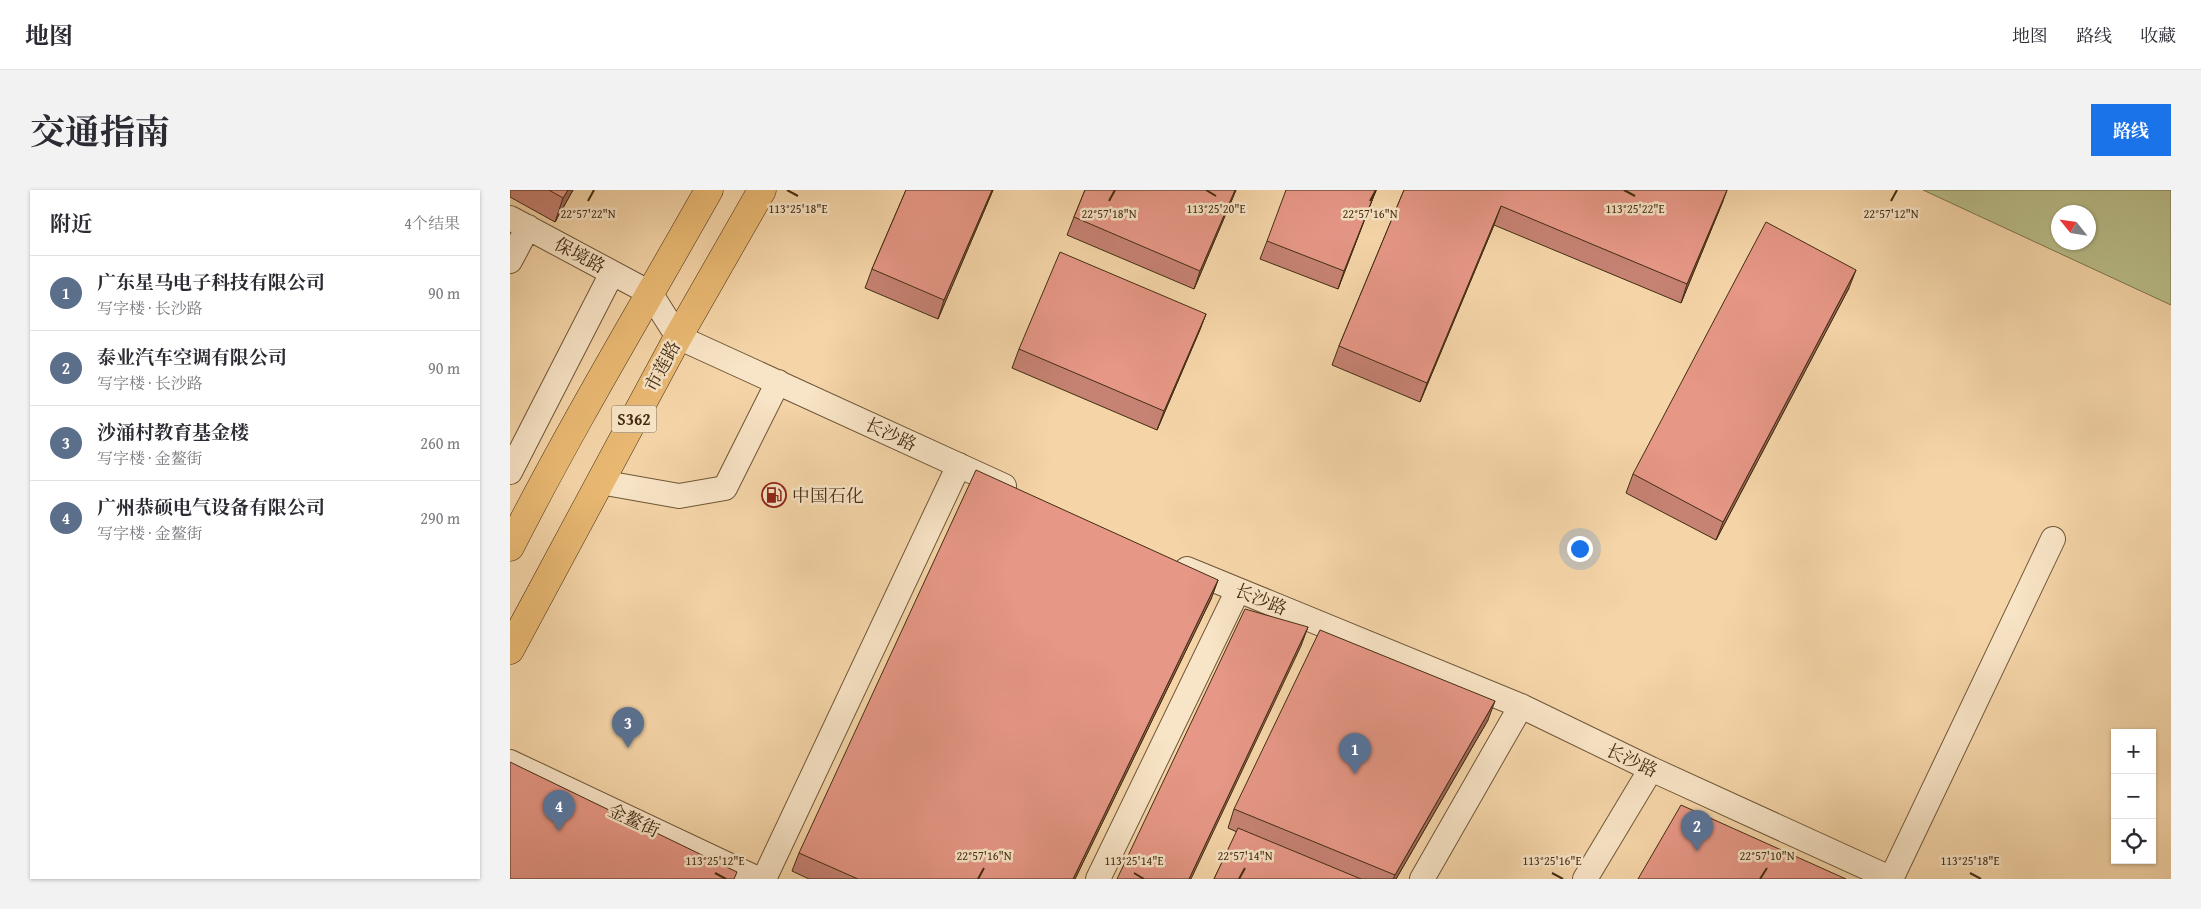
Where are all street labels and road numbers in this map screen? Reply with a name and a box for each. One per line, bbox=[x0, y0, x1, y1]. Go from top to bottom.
street label: 保境路 bbox=[550, 230, 610, 280]
street label: 市莲路 bbox=[637, 336, 687, 396]
road number: S362 bbox=[612, 405, 656, 432]
street label: 长沙路 bbox=[861, 410, 921, 458]
street label: 长沙路 bbox=[1231, 576, 1291, 622]
street label: 长沙路 bbox=[1602, 736, 1662, 784]
street label: 金鳌街 bbox=[604, 796, 664, 844]

